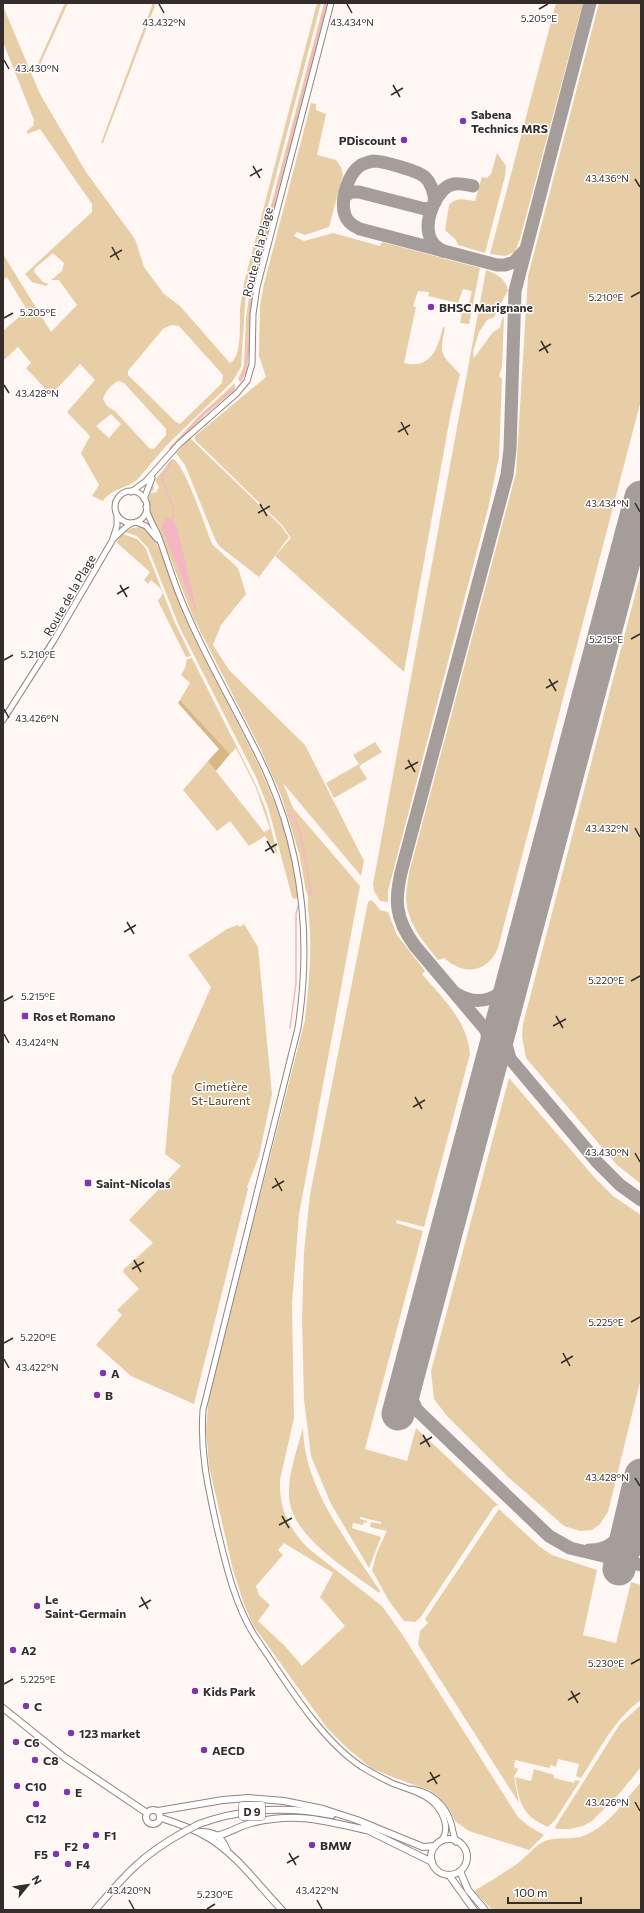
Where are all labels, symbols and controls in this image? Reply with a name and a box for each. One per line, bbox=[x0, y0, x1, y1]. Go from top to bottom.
text: 5.205°E bbox=[521, 12, 557, 24]
text: 43.432°N bbox=[142, 16, 186, 28]
text: 43.434°N bbox=[330, 16, 374, 28]
text: 43.430°N bbox=[15, 62, 59, 74]
place label: Sabena Technics MRS bbox=[471, 107, 548, 135]
marker: Sabena Technics MRS bbox=[458, 116, 468, 126]
place label: PDiscount bbox=[339, 133, 396, 147]
marker: PDiscount bbox=[399, 135, 409, 145]
text: 43.436°N bbox=[585, 172, 629, 184]
street label: Route de la Plage bbox=[239, 206, 275, 298]
text: 5.210°E bbox=[589, 291, 624, 303]
place label: BHSC Marignane bbox=[439, 300, 533, 314]
marker: BHSC Marignane bbox=[426, 302, 436, 312]
text: 5.205°E bbox=[20, 306, 56, 318]
text: 43.428°N bbox=[15, 387, 59, 399]
text: 43.434°N bbox=[585, 497, 629, 509]
street label: Route de la Plage bbox=[40, 552, 98, 638]
text: 5.215°E bbox=[589, 633, 623, 645]
text: 5.210°E bbox=[21, 648, 56, 660]
text: 43.426°N bbox=[15, 712, 59, 724]
text: 43.432°N bbox=[585, 822, 629, 834]
text: 5.220°E bbox=[588, 974, 624, 986]
text: 5.215°E bbox=[21, 990, 55, 1002]
place label: Ros et Romano bbox=[33, 1009, 115, 1023]
marker: Ros et Romano bbox=[20, 1011, 30, 1021]
text: 43.424°N bbox=[15, 1036, 59, 1048]
park label: Cimetière St-Laurent bbox=[191, 1079, 251, 1107]
text: 43.430°N bbox=[585, 1146, 629, 1158]
place label: Saint-Nicolas bbox=[96, 1176, 171, 1190]
marker: Saint-Nicolas bbox=[83, 1178, 93, 1188]
text: 5.225°E bbox=[588, 1316, 624, 1328]
text: 5.220°E bbox=[20, 1331, 56, 1343]
text: 43.422°N bbox=[15, 1361, 59, 1373]
place label: A bbox=[111, 1366, 120, 1380]
marker: A bbox=[98, 1368, 108, 1378]
place label: B bbox=[105, 1388, 113, 1402]
marker: B bbox=[92, 1390, 102, 1400]
text: 43.428°N bbox=[585, 1471, 629, 1483]
place label: Le Saint-Germain bbox=[45, 1592, 126, 1620]
marker: Le Saint-Germain bbox=[32, 1601, 42, 1611]
place label: A2 bbox=[21, 1643, 37, 1657]
marker: A2 bbox=[8, 1645, 18, 1655]
text: 5.230°E bbox=[588, 1657, 624, 1669]
text: 5.225°E bbox=[20, 1673, 56, 1685]
place label: Kids Park bbox=[203, 1684, 256, 1698]
marker: Kids Park bbox=[190, 1686, 200, 1696]
place label: C bbox=[34, 1699, 42, 1713]
marker: C bbox=[21, 1701, 31, 1711]
place label: 123 market bbox=[79, 1726, 140, 1740]
marker: 123 market bbox=[66, 1728, 76, 1738]
place label: C6 bbox=[24, 1735, 40, 1749]
marker: C6 bbox=[11, 1737, 21, 1747]
place label: AECD bbox=[212, 1743, 245, 1757]
marker: AECD bbox=[199, 1745, 209, 1755]
place label: C8 bbox=[43, 1753, 59, 1767]
marker: C8 bbox=[30, 1755, 40, 1765]
place label: C10 bbox=[25, 1779, 47, 1793]
marker: C10 bbox=[12, 1781, 22, 1791]
place label: E bbox=[75, 1785, 82, 1799]
marker: E bbox=[62, 1787, 72, 1797]
text: 43.426°N bbox=[585, 1796, 629, 1808]
marker: C12 bbox=[31, 1799, 41, 1809]
road number: D 9 bbox=[239, 1802, 265, 1820]
place label: C12 bbox=[26, 1811, 46, 1825]
place label: F1 bbox=[104, 1828, 116, 1842]
marker: F1 bbox=[91, 1830, 101, 1840]
place label: BMW bbox=[320, 1838, 352, 1852]
place label: F2 bbox=[64, 1839, 78, 1853]
marker: BMW bbox=[307, 1840, 317, 1850]
marker: F2 bbox=[81, 1841, 91, 1851]
place label: F5 bbox=[34, 1847, 48, 1861]
marker: F5 bbox=[51, 1849, 61, 1859]
place label: F4 bbox=[76, 1857, 91, 1871]
marker: F4 bbox=[63, 1859, 73, 1869]
north arrow bbox=[8, 1865, 48, 1905]
text: N bbox=[29, 1873, 45, 1887]
scale bar bbox=[508, 1879, 581, 1905]
text: 43.420°N bbox=[107, 1884, 151, 1896]
text: 43.422°N bbox=[295, 1884, 339, 1896]
text: 100 m bbox=[514, 1885, 548, 1899]
text: 5.230°E bbox=[197, 1888, 233, 1900]

